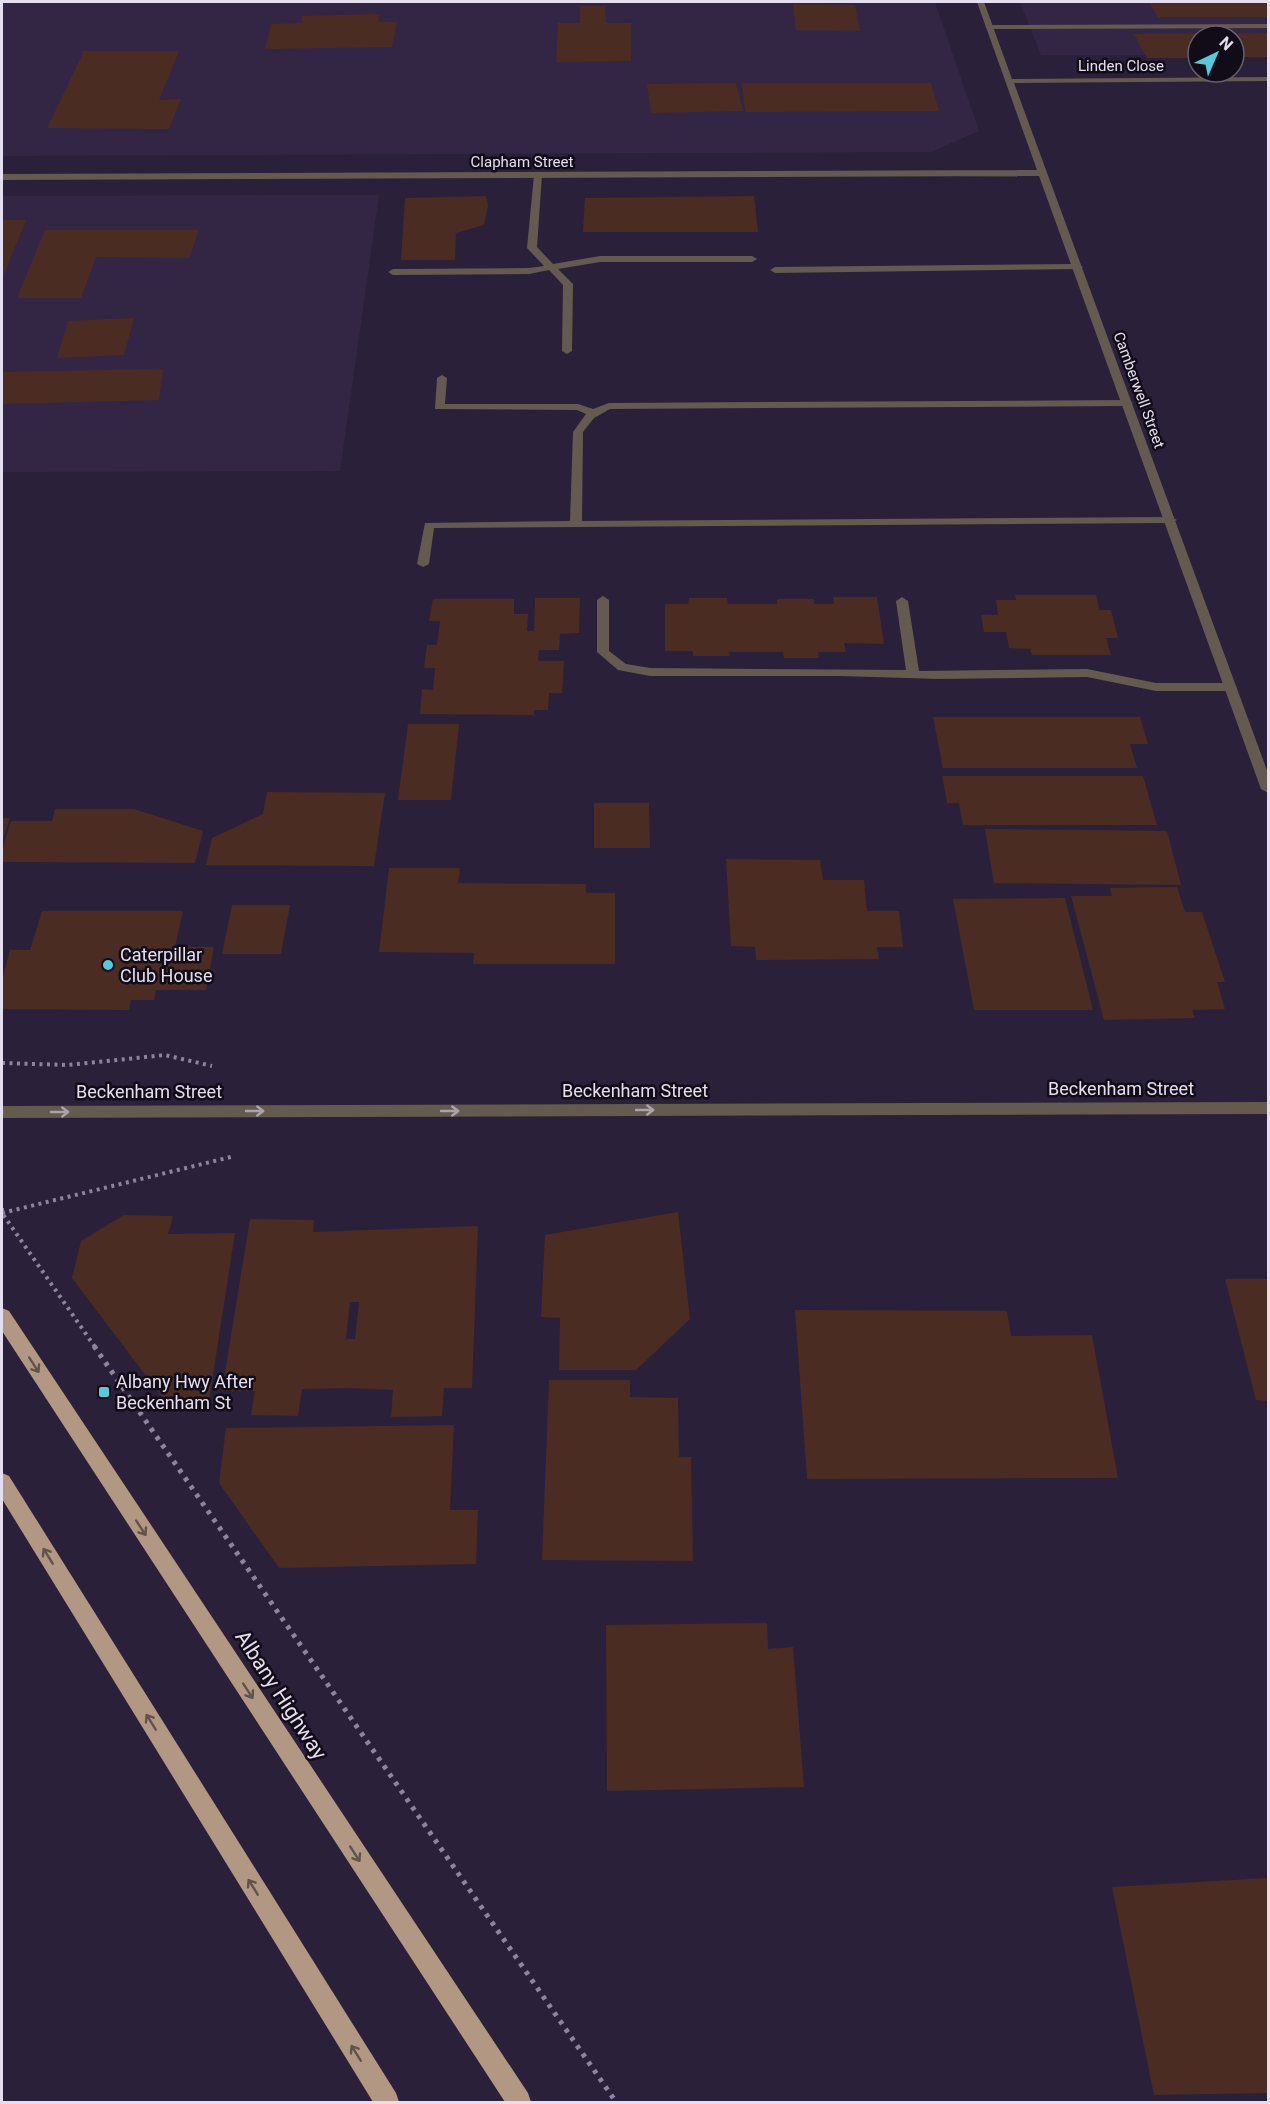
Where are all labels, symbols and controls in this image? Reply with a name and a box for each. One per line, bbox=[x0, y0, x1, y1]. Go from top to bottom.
north arrow bbox=[1186, 24, 1246, 84]
text: N bbox=[1215, 33, 1237, 54]
street label: Linden Close bbox=[1078, 57, 1164, 75]
street label: Clapham Street bbox=[471, 153, 574, 171]
street label: Camberwell Street bbox=[1110, 329, 1168, 451]
place label: Caterpillar Club House bbox=[120, 944, 212, 986]
marker: Caterpillar Club House bbox=[101, 958, 115, 972]
street label: Beckenham Street bbox=[1048, 1078, 1194, 1099]
street label: Beckenham Street bbox=[562, 1080, 708, 1101]
street label: Beckenham Street bbox=[76, 1081, 222, 1102]
one-way arrow bbox=[634, 1104, 654, 1116]
one-way arrow bbox=[244, 1105, 264, 1117]
one-way arrow bbox=[439, 1105, 459, 1117]
one-way arrow bbox=[49, 1106, 69, 1118]
one-way arrow bbox=[28, 1356, 40, 1373]
place label: Albany Hwy After Beckenham St bbox=[116, 1371, 254, 1413]
marker: Albany Hwy After Beckenham St bbox=[97, 1385, 111, 1399]
one-way arrow bbox=[135, 1519, 147, 1536]
one-way arrow bbox=[41, 1548, 53, 1565]
street label: Albany Highway bbox=[230, 1626, 332, 1764]
one-way arrow bbox=[242, 1682, 254, 1699]
one-way arrow bbox=[144, 1714, 156, 1731]
one-way arrow bbox=[349, 1845, 361, 1862]
one-way arrow bbox=[247, 1879, 259, 1896]
one-way arrow bbox=[350, 2045, 362, 2062]

